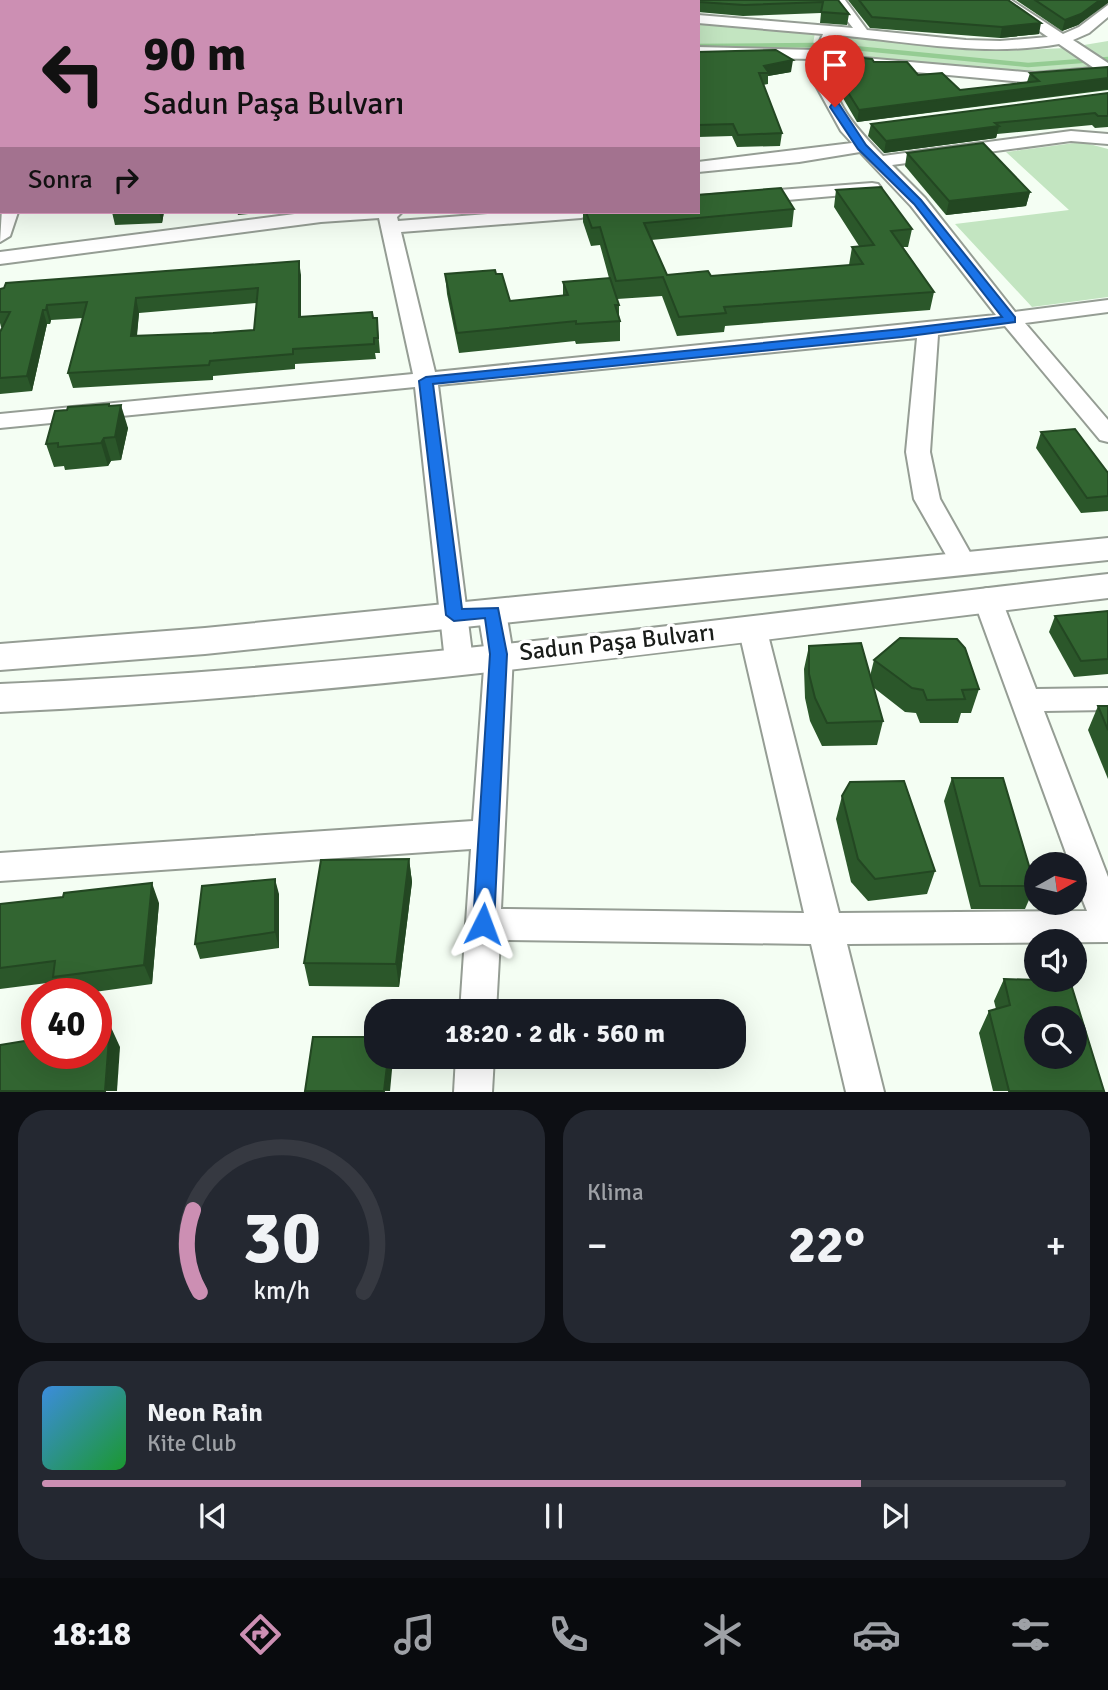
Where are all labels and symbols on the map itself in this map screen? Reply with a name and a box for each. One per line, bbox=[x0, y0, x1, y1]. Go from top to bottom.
pin bbox=[805, 35, 865, 107]
street label: Sadun Paşa Bulvarı bbox=[518, 617, 716, 667]
north arrow bbox=[1024, 852, 1087, 915]
position arrow bbox=[446, 887, 520, 961]
speed limit sign: 40 bbox=[21, 978, 112, 1069]

